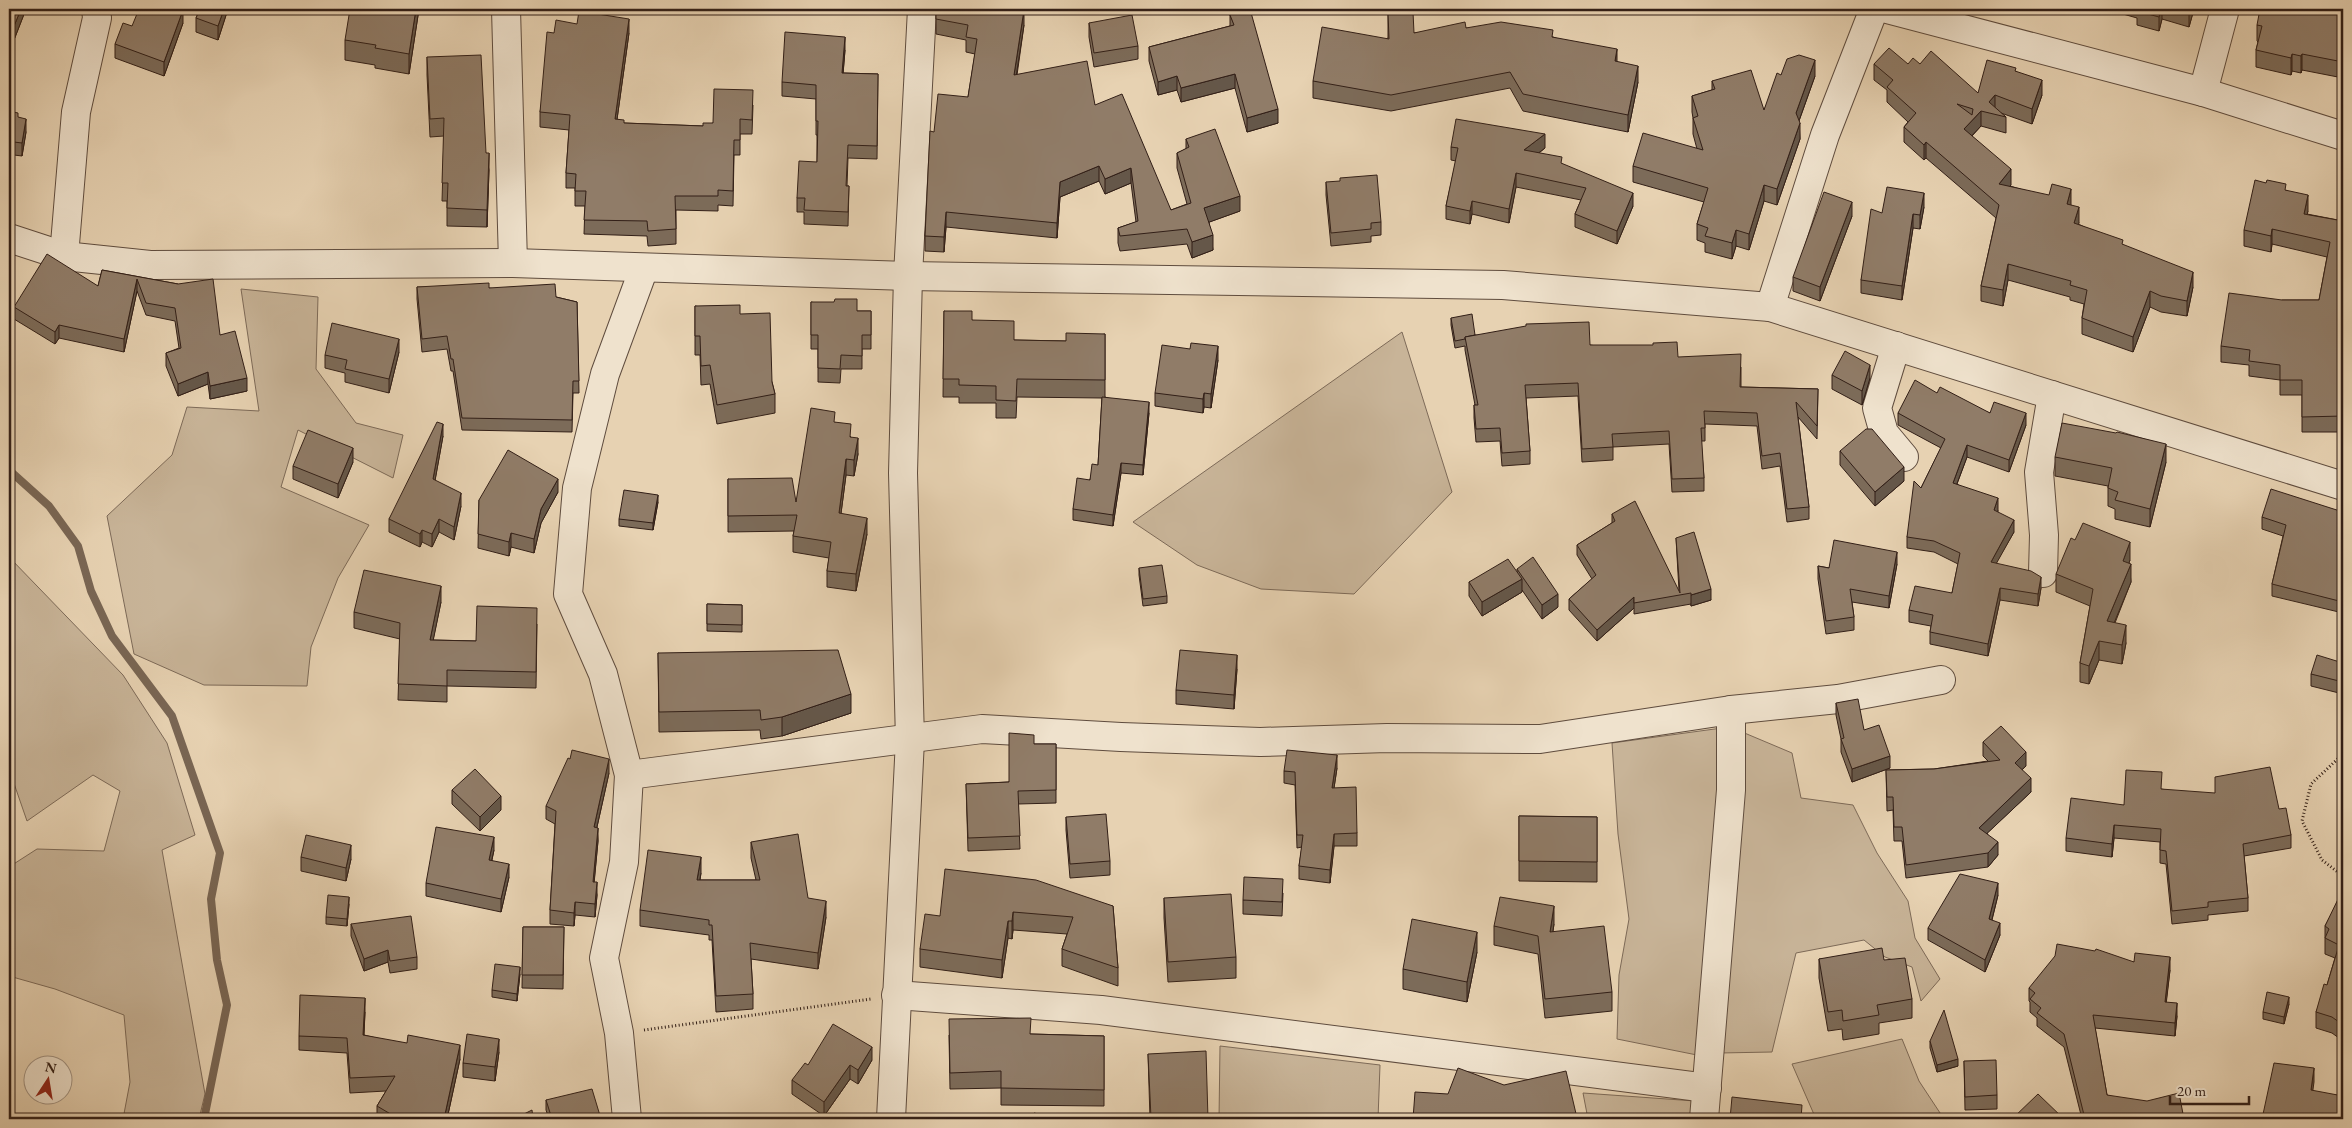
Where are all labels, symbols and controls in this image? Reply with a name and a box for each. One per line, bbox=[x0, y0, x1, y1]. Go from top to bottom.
north arrow bbox=[22, 1056, 72, 1106]
text: N bbox=[43, 1057, 59, 1077]
scale bar bbox=[2170, 1073, 2248, 1105]
text: 20 m bbox=[2177, 1081, 2206, 1100]

